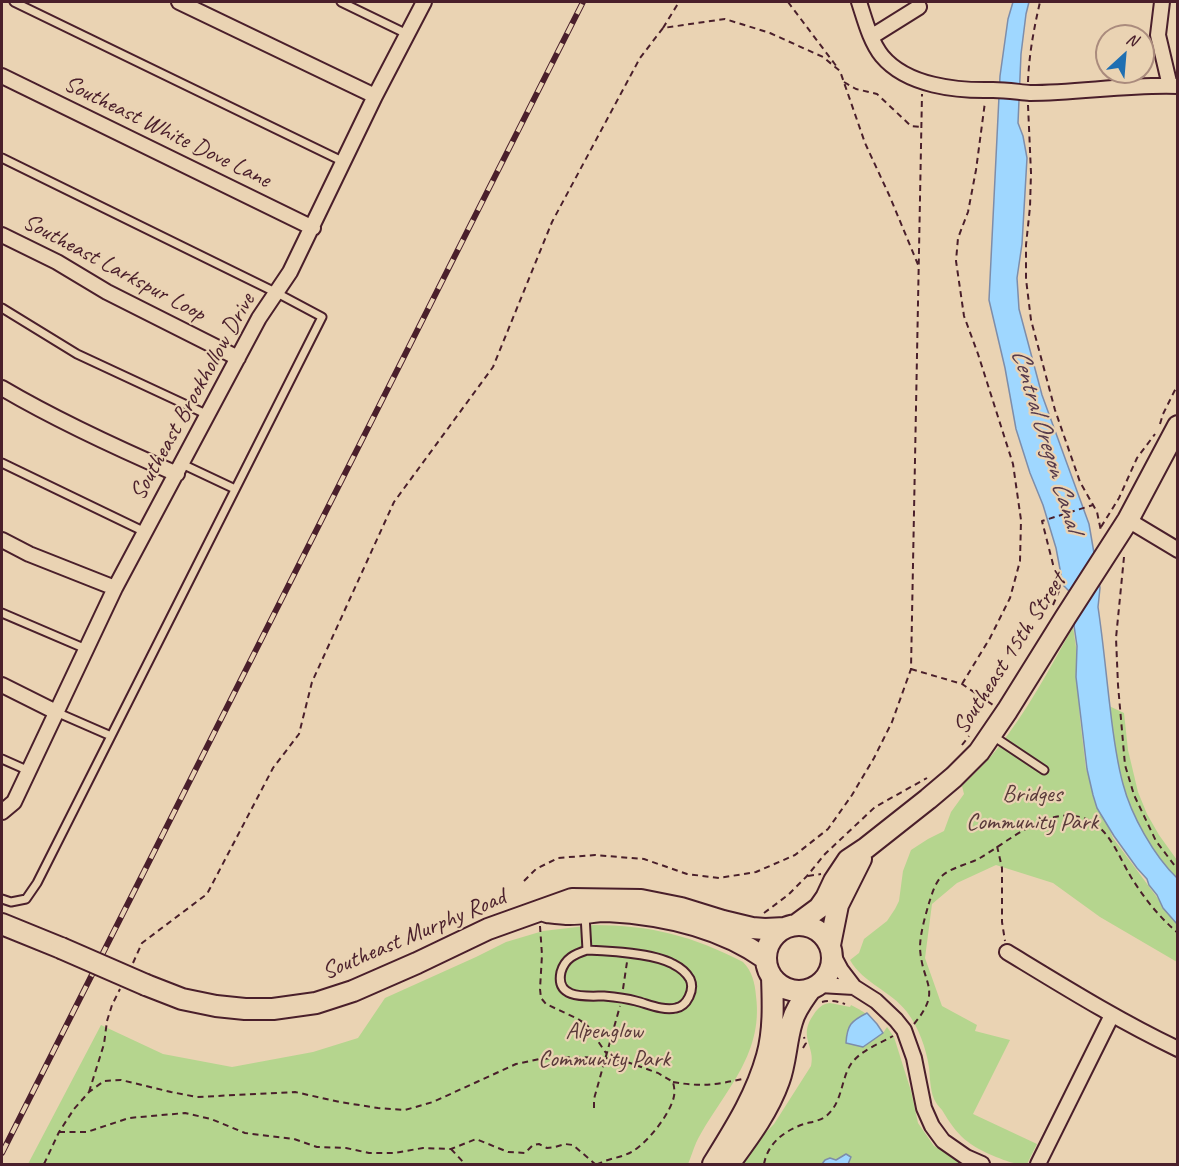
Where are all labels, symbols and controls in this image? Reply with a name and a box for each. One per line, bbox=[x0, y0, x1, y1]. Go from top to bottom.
north arrow bbox=[1095, 24, 1155, 84]
text: N bbox=[1123, 28, 1141, 51]
street label: Southeast White Dove Lane bbox=[59, 69, 275, 195]
street label: Southeast Larkspur Loop bbox=[18, 208, 210, 328]
street label: Southeast Brookhollow Drive bbox=[124, 289, 262, 505]
water label: Central Oregon Canal bbox=[1003, 345, 1089, 535]
street label: Southeast 15th Street bbox=[947, 568, 1073, 740]
park label: Bridges Community Park bbox=[966, 781, 1098, 837]
street label: Southeast Murphy Road bbox=[318, 883, 510, 987]
park label: Alpenglow Community Park bbox=[538, 1018, 670, 1074]

